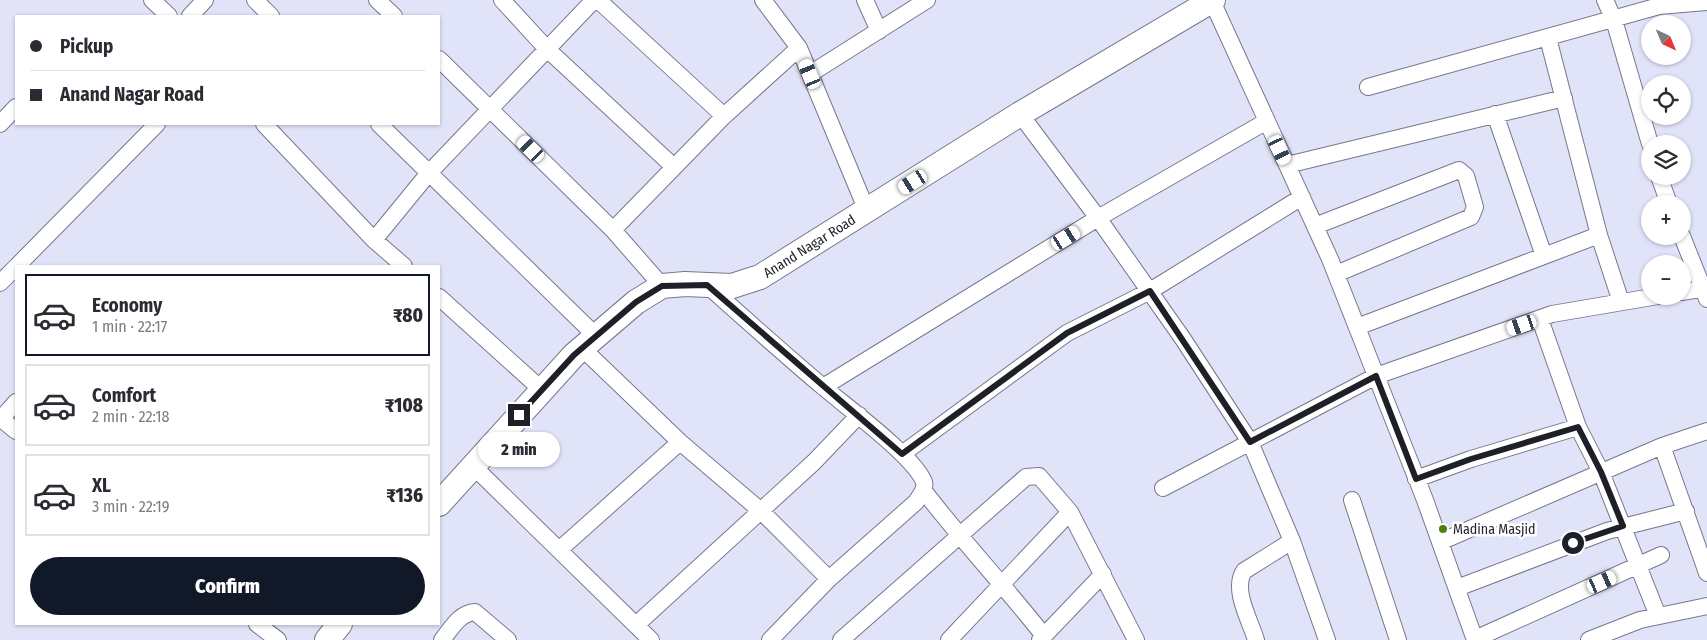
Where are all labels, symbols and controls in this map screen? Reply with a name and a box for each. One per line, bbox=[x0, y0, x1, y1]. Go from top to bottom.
north arrow bbox=[1641, 15, 1691, 65]
map controls bbox=[1641, 15, 1691, 305]
text: Pickup bbox=[60, 35, 113, 58]
car bbox=[797, 57, 822, 91]
button: locate bbox=[1641, 75, 1691, 125]
text: Anand Nagar Road bbox=[60, 83, 204, 106]
car bbox=[515, 133, 546, 165]
car bbox=[1266, 133, 1293, 167]
button: layers bbox=[1641, 135, 1691, 185]
car bbox=[896, 168, 929, 196]
button: + bbox=[1641, 195, 1691, 245]
street label: Anand Nagar Road bbox=[760, 211, 859, 281]
car bbox=[1049, 224, 1082, 252]
button: − bbox=[1641, 255, 1691, 305]
icon: car bbox=[32, 293, 77, 338]
text: Economy bbox=[92, 294, 162, 317]
text: ₹80 bbox=[393, 304, 423, 327]
car bbox=[1505, 313, 1538, 337]
text: 1 min · 22:17 bbox=[92, 317, 167, 336]
icon: car bbox=[32, 383, 77, 428]
text: Comfort bbox=[92, 384, 156, 407]
text: ₹108 bbox=[385, 394, 423, 417]
route end bbox=[508, 404, 530, 426]
text: 2 min · 22:18 bbox=[92, 407, 170, 426]
callout: 2 min bbox=[478, 432, 560, 468]
text: 2 min bbox=[501, 440, 537, 459]
icon: car bbox=[32, 473, 77, 518]
text: XL bbox=[92, 474, 111, 497]
text: ₹136 bbox=[386, 484, 423, 507]
text: 3 min · 22:19 bbox=[92, 497, 170, 516]
place label: Madina Masjid bbox=[1453, 521, 1536, 538]
marker: Madina Masjid bbox=[1437, 523, 1449, 535]
route start bbox=[1562, 532, 1584, 554]
button: Confirm bbox=[30, 557, 425, 615]
car bbox=[1585, 569, 1618, 595]

